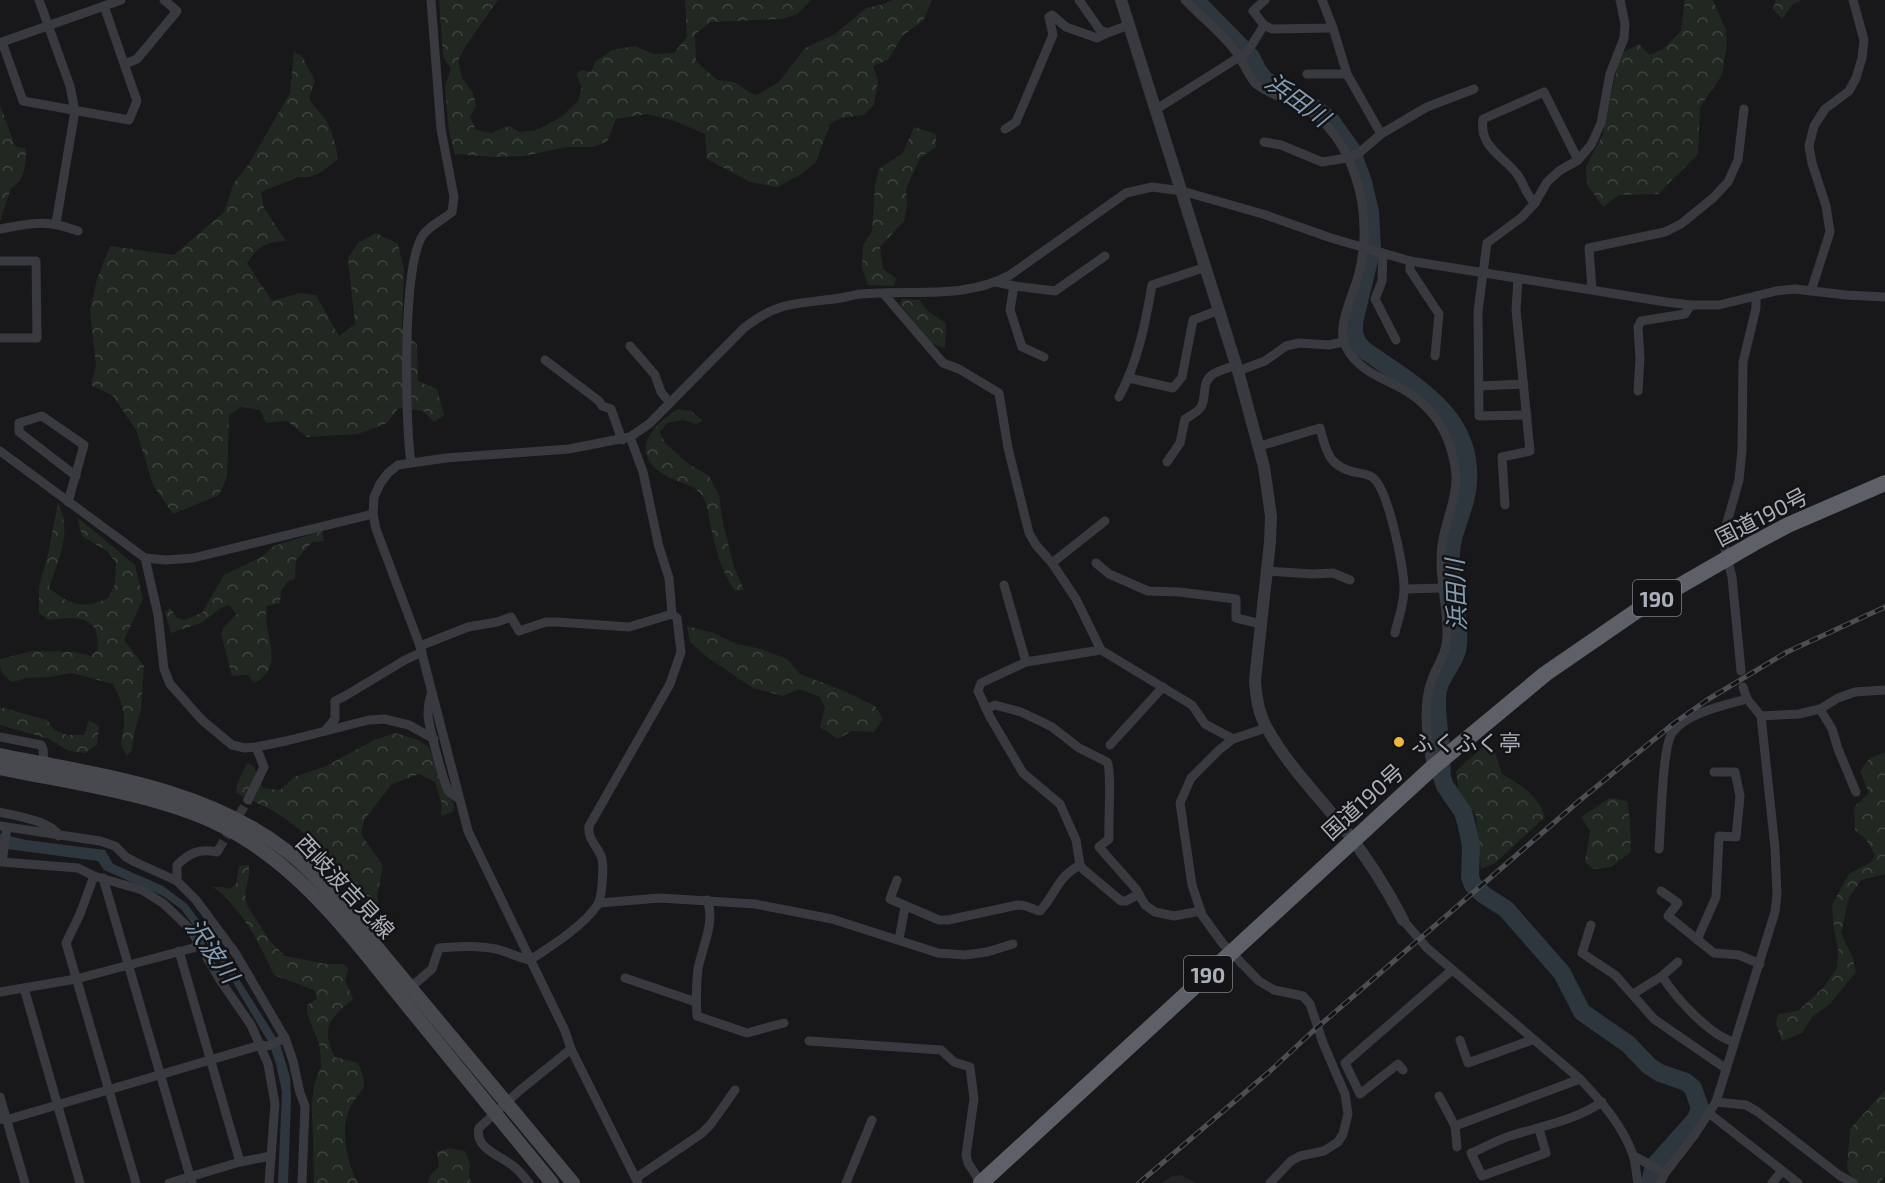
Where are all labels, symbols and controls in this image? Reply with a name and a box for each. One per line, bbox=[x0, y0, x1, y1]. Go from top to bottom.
water label: 浜田川 bbox=[1260, 66, 1338, 134]
street label: 国道190号 bbox=[1710, 482, 1812, 550]
water label: 浜田川 bbox=[1439, 556, 1471, 631]
road number: 190 bbox=[1633, 580, 1681, 616]
place label: ふくふく亭 bbox=[1411, 729, 1521, 755]
marker: ふくふく亭 bbox=[1392, 735, 1406, 749]
street label: 国道190号 bbox=[1316, 758, 1408, 844]
street label: 西岐波吉見線 bbox=[291, 829, 401, 943]
water label: 沢波川 bbox=[180, 912, 247, 990]
road number: 190 bbox=[1184, 956, 1232, 992]

